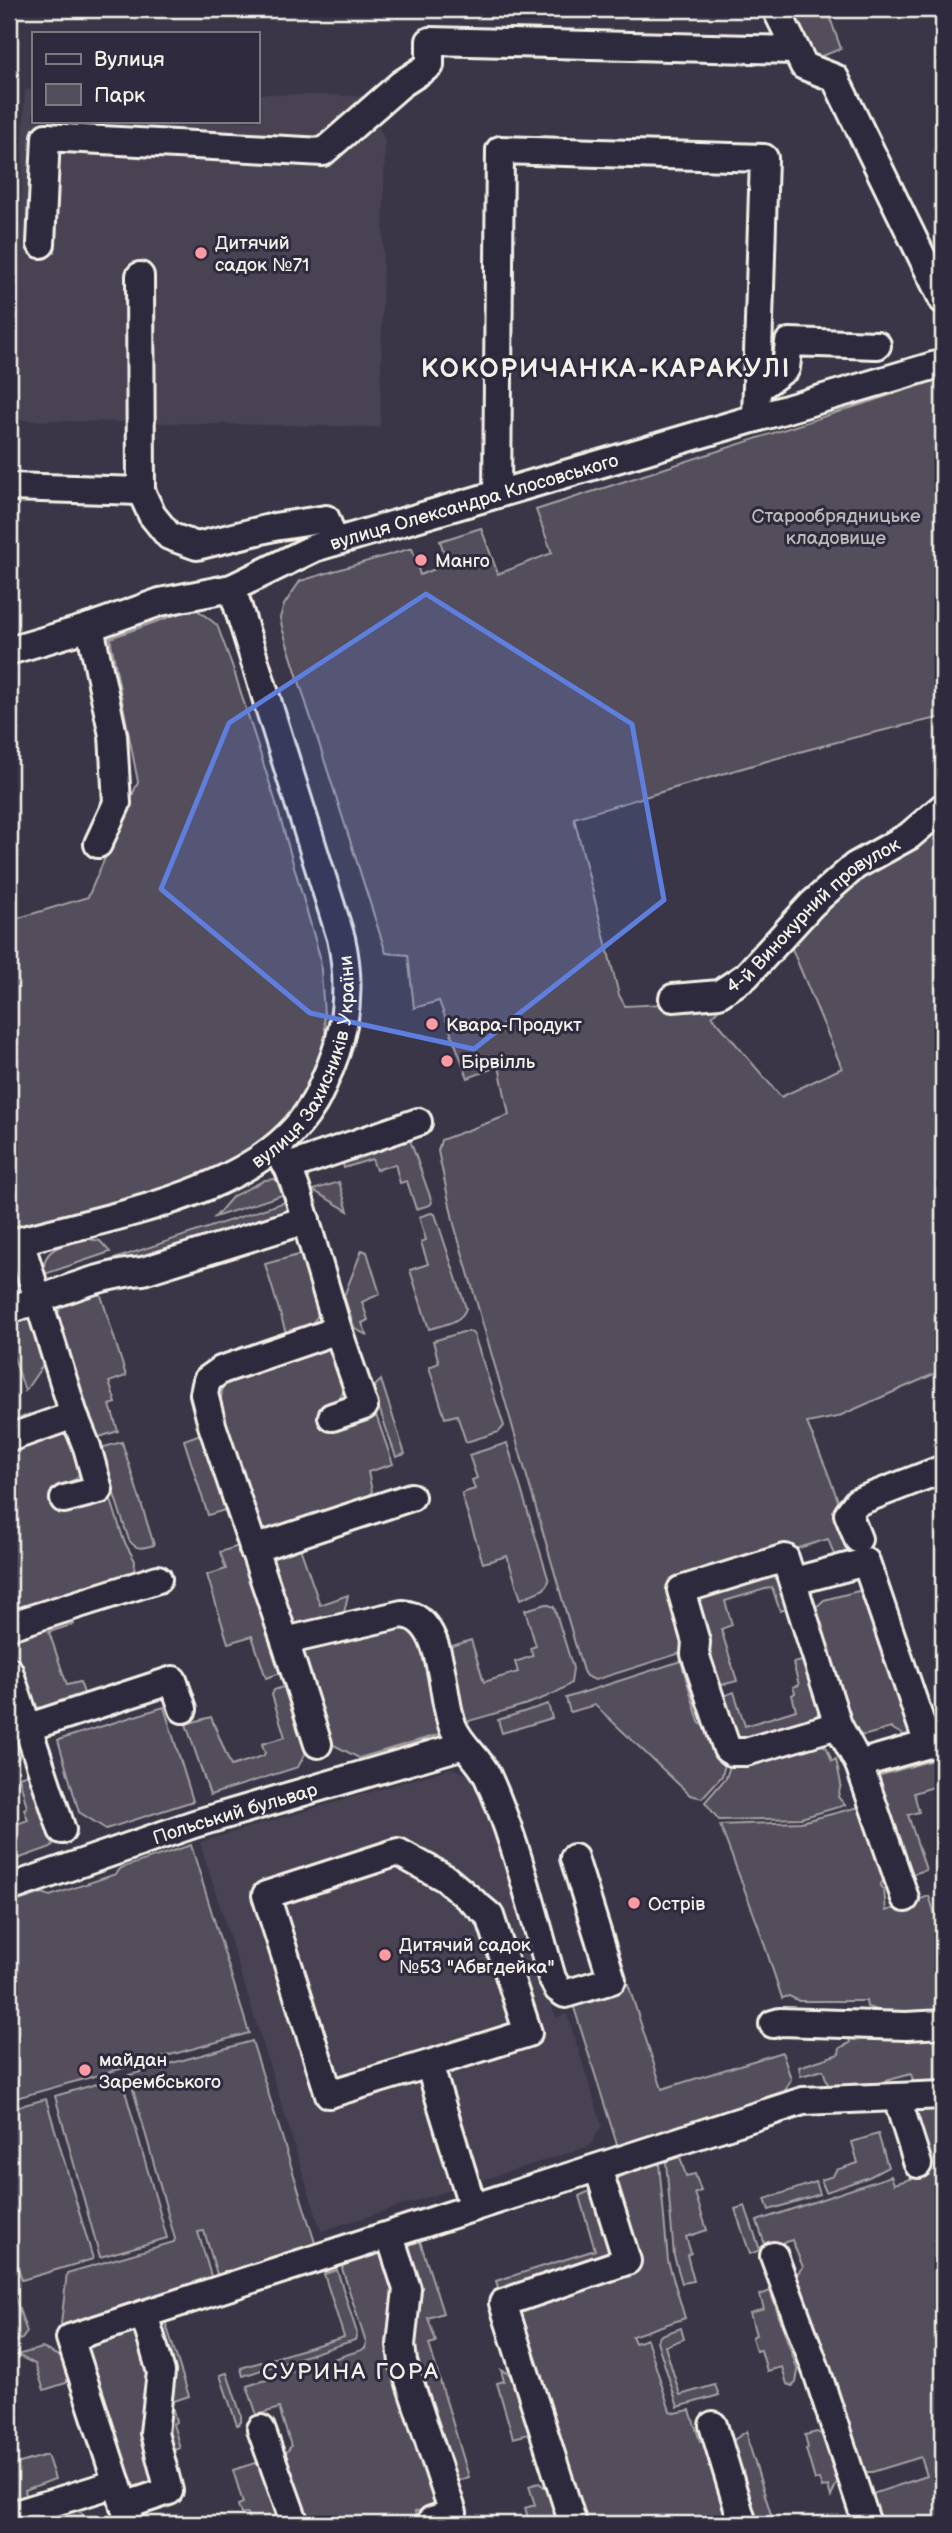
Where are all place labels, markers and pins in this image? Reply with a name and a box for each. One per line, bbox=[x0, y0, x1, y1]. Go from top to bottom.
place label: Дитячий садок №71 bbox=[215, 232, 309, 277]
marker: Дитячий садок №71 bbox=[193, 245, 209, 261]
place label: Манго bbox=[435, 550, 490, 573]
marker: Манго bbox=[413, 552, 429, 568]
place label: Квара-Продукт bbox=[446, 1014, 582, 1037]
marker: Квара-Продукт bbox=[424, 1016, 440, 1032]
place label: Бірвілль bbox=[461, 1051, 536, 1074]
marker: Бірвілль bbox=[439, 1053, 455, 1069]
place label: Острів bbox=[648, 1893, 705, 1916]
marker: Острів bbox=[626, 1895, 642, 1911]
place label: Дитячий садок №53 "Абвгдейка" bbox=[399, 1934, 555, 1979]
marker: Дитячий садок №53 "Абвгдейка" bbox=[377, 1947, 393, 1963]
place label: майдан Зарембського bbox=[99, 2049, 221, 2094]
marker: майдан Зарембського bbox=[77, 2062, 93, 2078]

